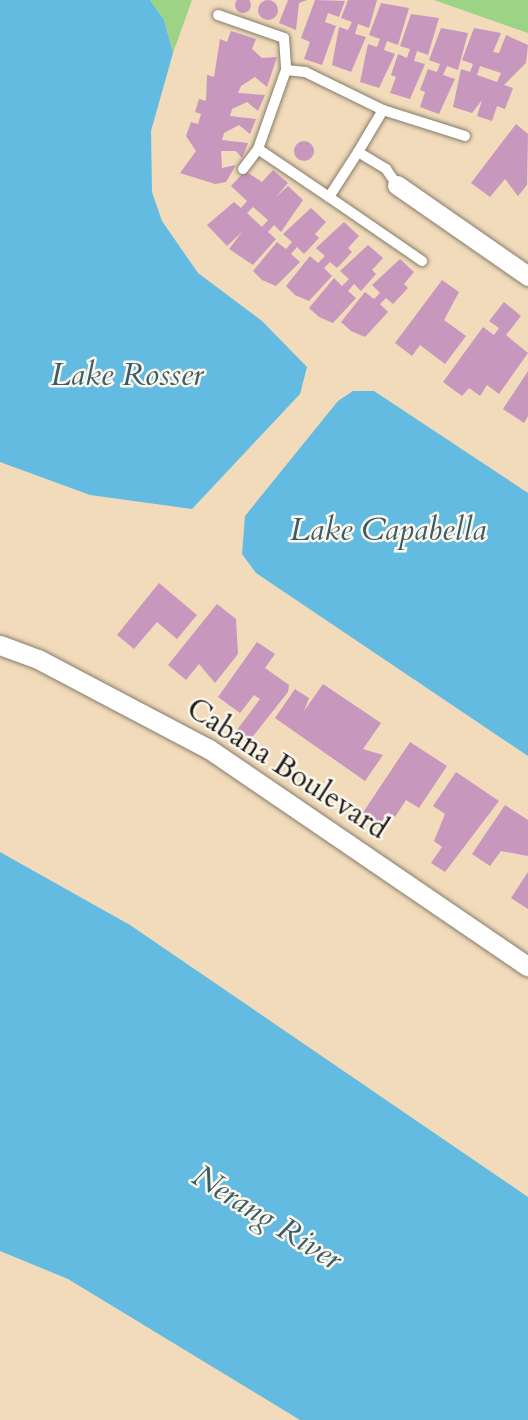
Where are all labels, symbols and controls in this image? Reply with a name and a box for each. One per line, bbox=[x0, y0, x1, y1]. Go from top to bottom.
water label: Lake Rosser bbox=[51, 356, 203, 394]
water label: Lake Capabella bbox=[290, 511, 486, 549]
street label: Cabana Boulevard bbox=[180, 691, 394, 847]
water label: Nerang River bbox=[185, 1157, 349, 1279]

